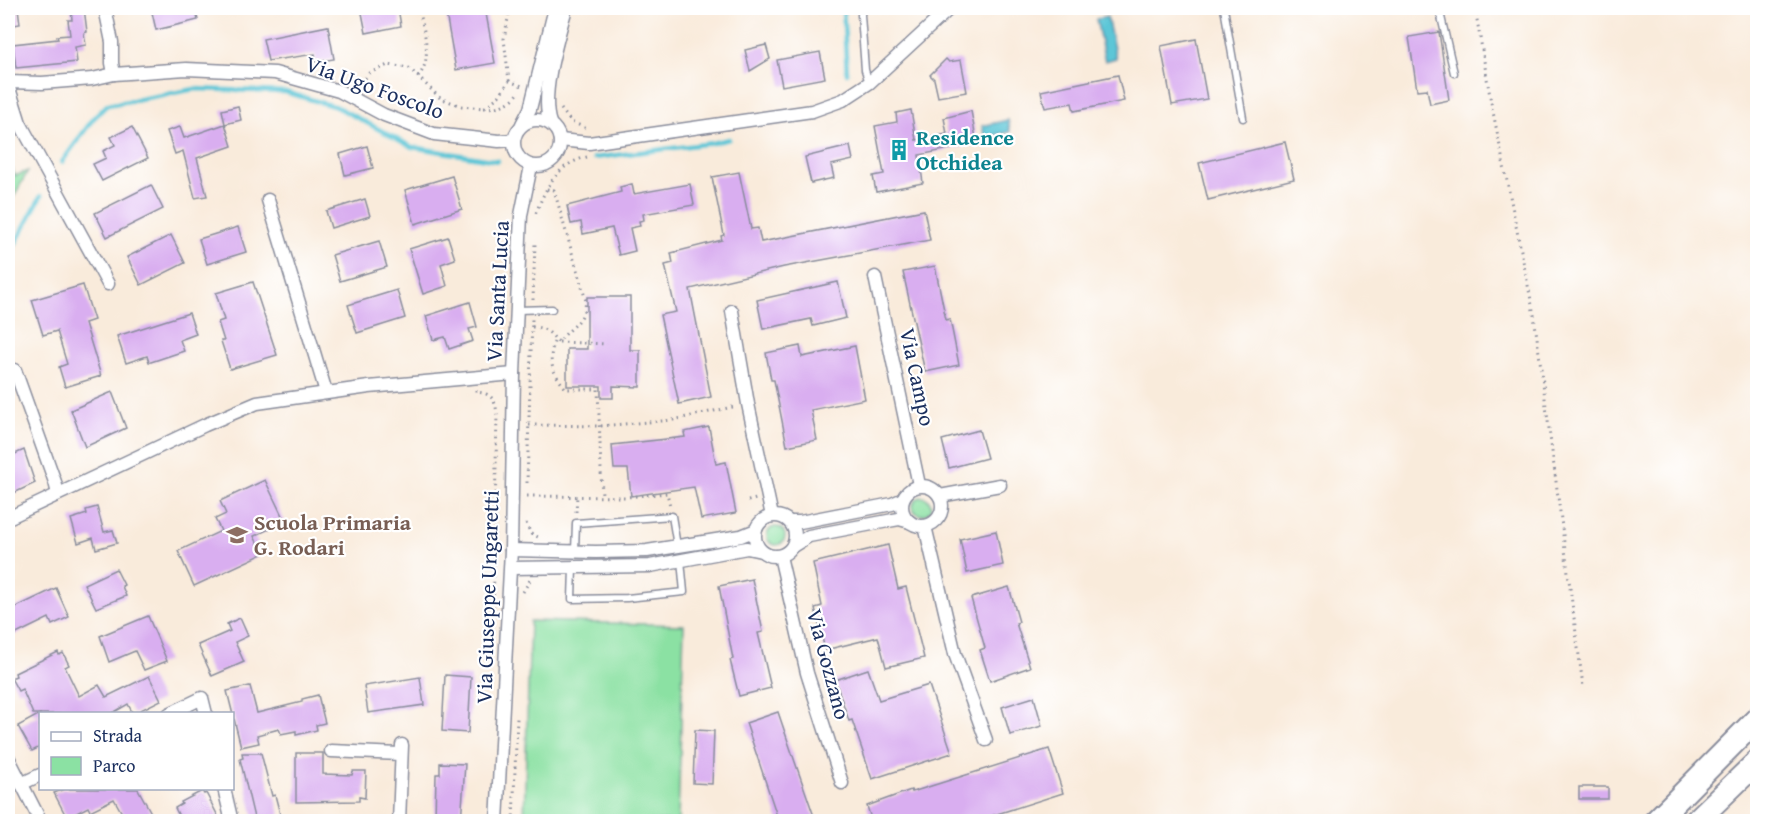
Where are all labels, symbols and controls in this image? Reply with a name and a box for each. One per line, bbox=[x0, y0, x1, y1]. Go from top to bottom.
street label: Via Ugo Foscolo bbox=[301, 47, 449, 127]
place label: Residence Otchidea bbox=[916, 121, 1014, 178]
building icon: Residence Otchidea bbox=[887, 138, 911, 162]
street label: Via Santa Lucia bbox=[477, 219, 517, 362]
street label: Via Campo bbox=[892, 325, 944, 429]
street label: Via Giuseppe Ungaretti bbox=[467, 490, 507, 704]
place label: Scuola Primaria G. Rodari bbox=[254, 506, 412, 563]
school or university icon: Scuola Primaria G. Rodari bbox=[225, 523, 249, 547]
street label: Via Gozzano bbox=[799, 605, 859, 723]
legend bbox=[39, 712, 234, 790]
text: Strada bbox=[93, 722, 143, 749]
text: Parco bbox=[93, 752, 136, 779]

